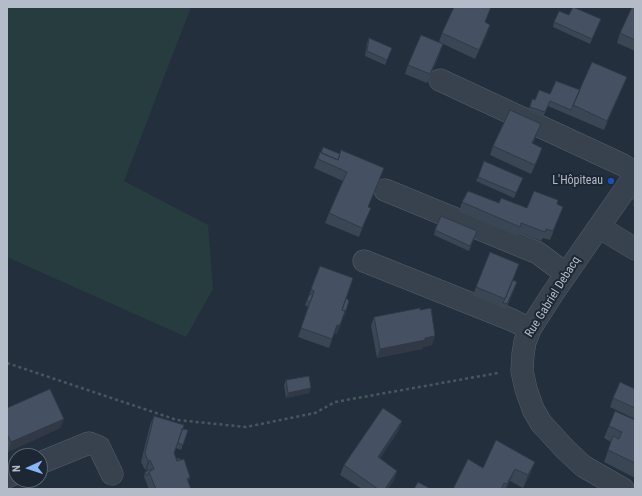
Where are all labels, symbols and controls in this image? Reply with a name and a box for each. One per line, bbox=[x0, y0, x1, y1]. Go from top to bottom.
place label: L'Hôpiteau bbox=[552, 174, 603, 188]
marker: L'Hôpiteau bbox=[606, 176, 616, 186]
street label: Rue Gabriel Debacq bbox=[522, 254, 584, 340]
north arrow bbox=[8, 448, 48, 488]
text: N bbox=[10, 465, 23, 472]

